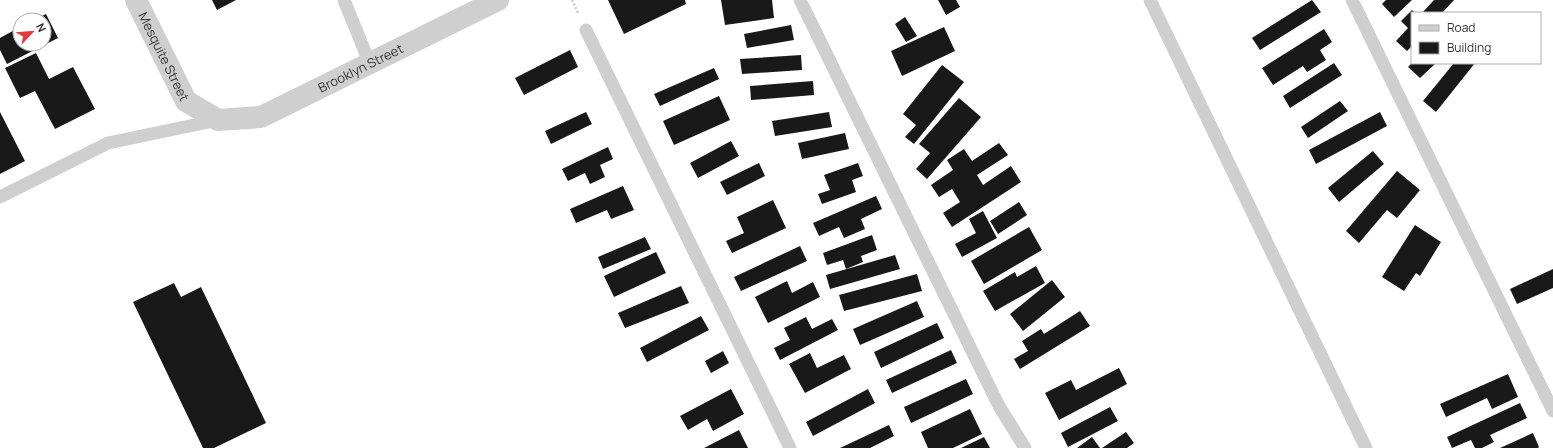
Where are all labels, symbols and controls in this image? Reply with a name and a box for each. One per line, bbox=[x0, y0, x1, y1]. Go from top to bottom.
street label: Mesquite Street bbox=[134, 9, 194, 104]
north arrow bbox=[12, 12, 52, 52]
legend bbox=[1411, 12, 1541, 64]
text: Road bbox=[1447, 19, 1475, 36]
text: N bbox=[33, 21, 50, 34]
street label: Brooklyn Street bbox=[315, 39, 406, 97]
text: Building bbox=[1447, 39, 1491, 56]

